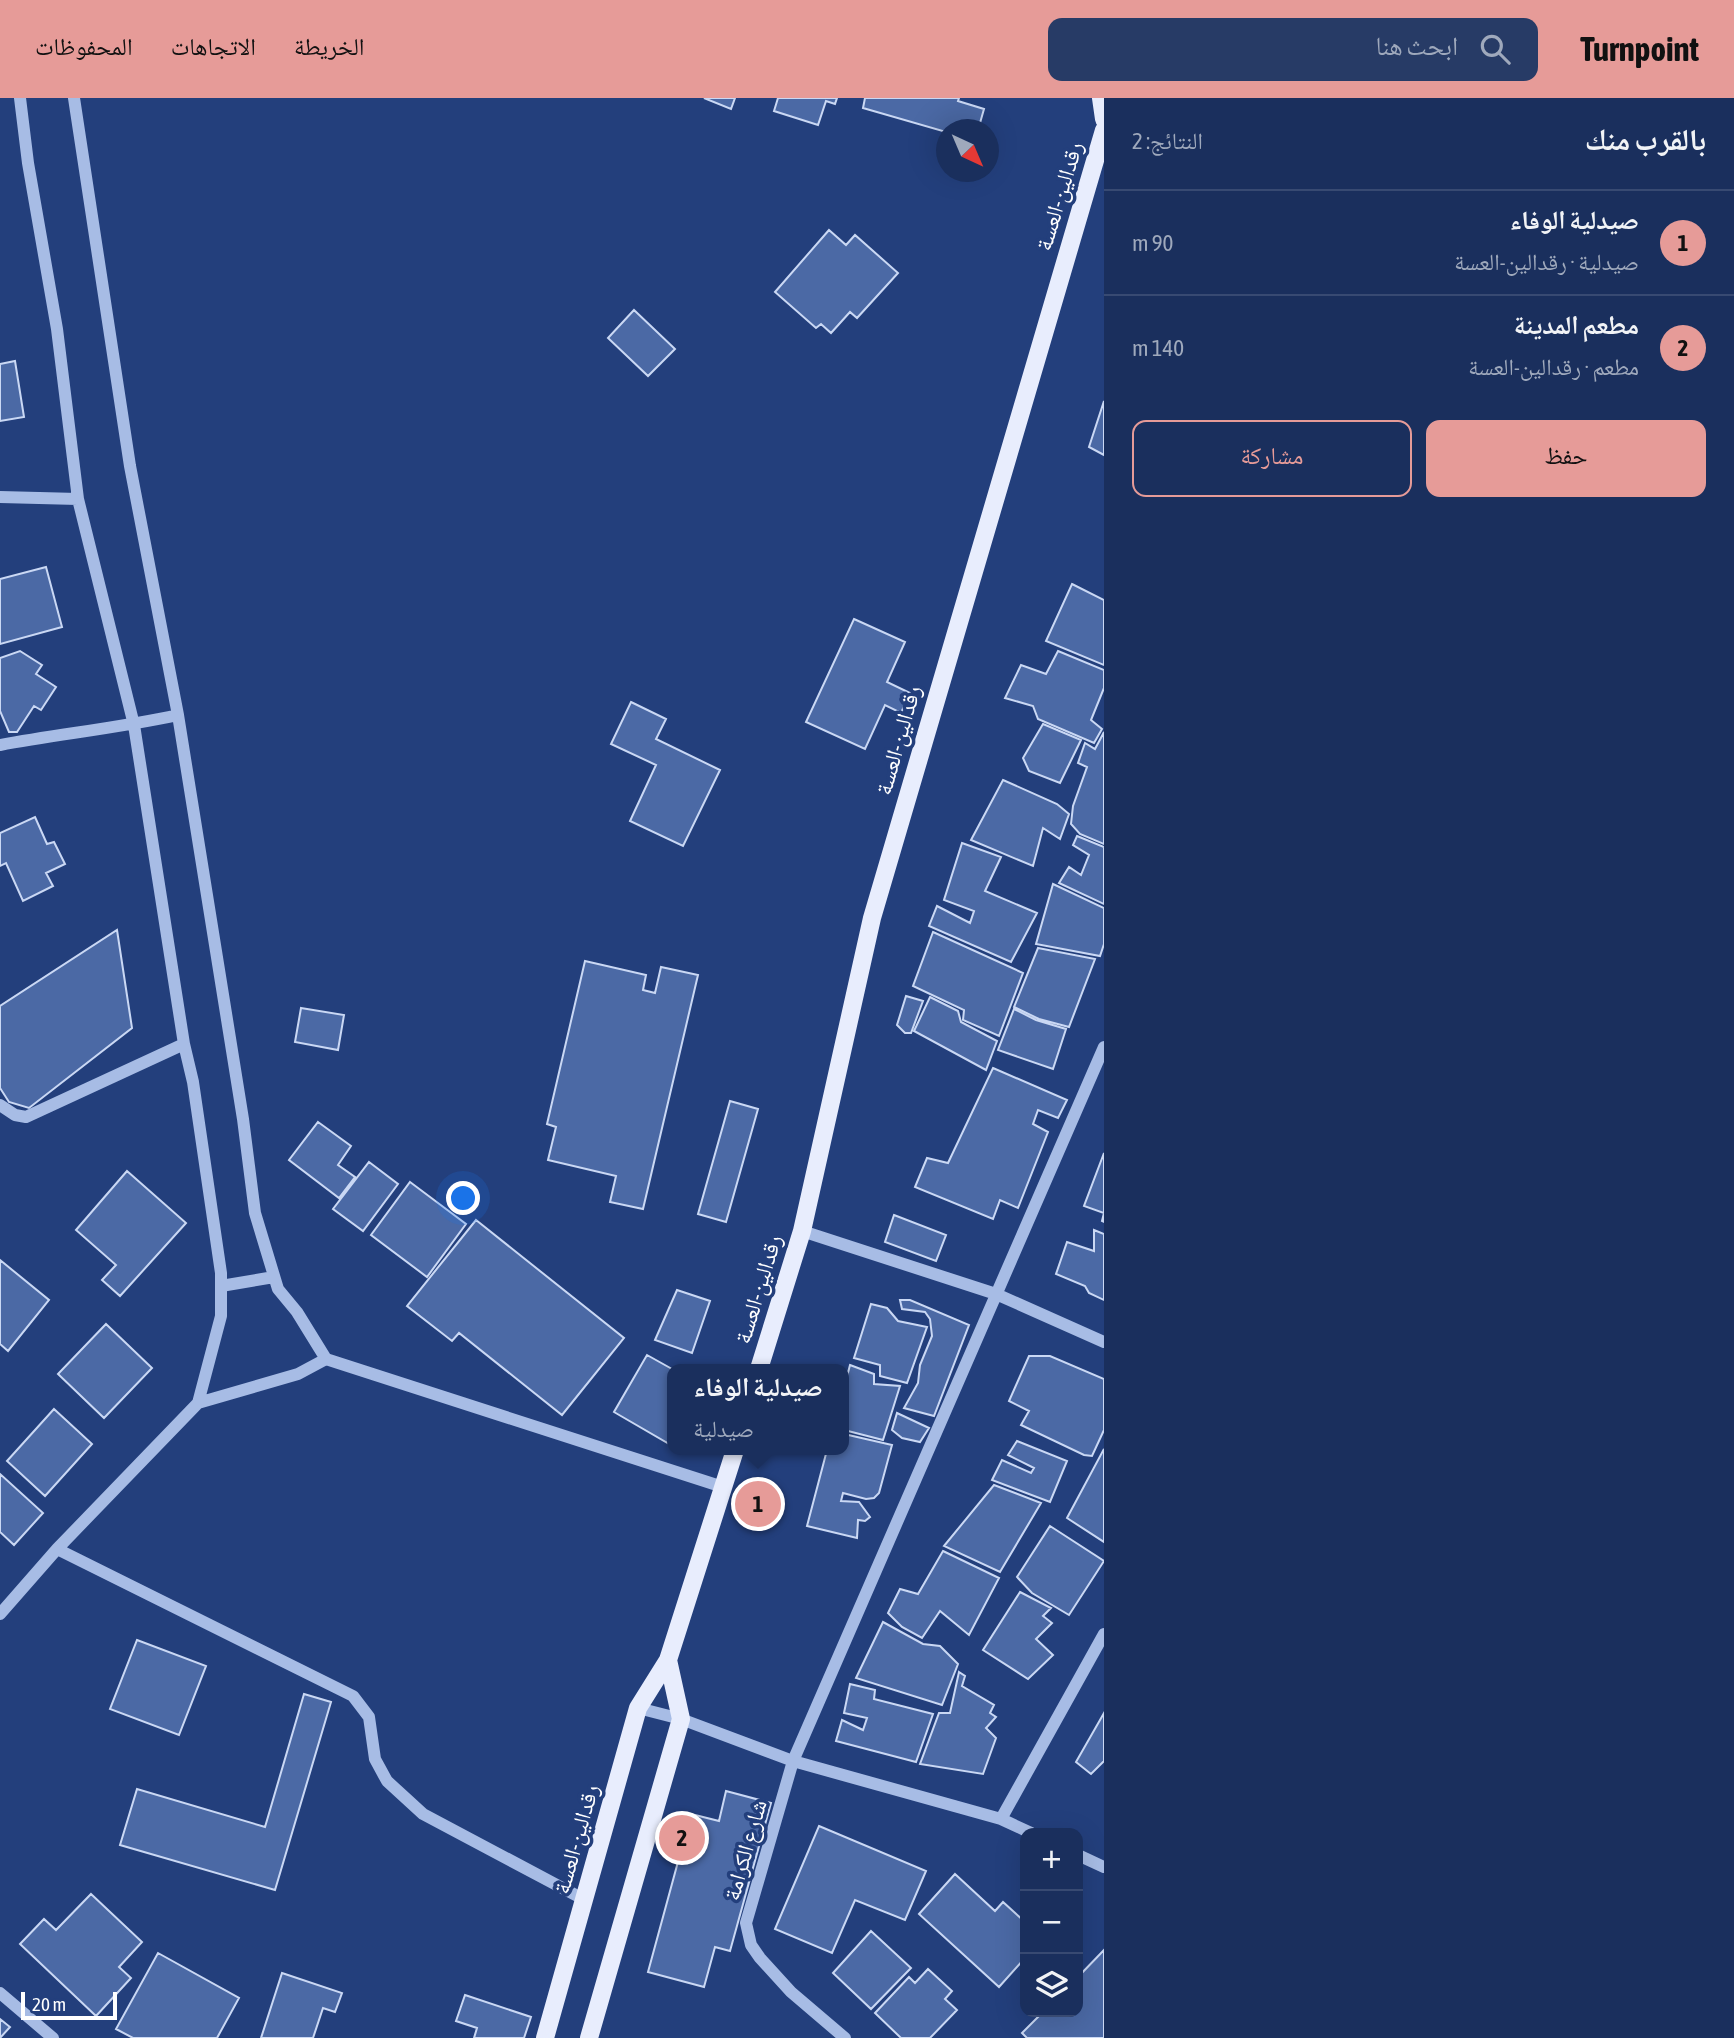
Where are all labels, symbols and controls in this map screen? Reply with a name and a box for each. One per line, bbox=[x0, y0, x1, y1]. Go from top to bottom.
search box bbox=[1048, 18, 1538, 81]
icon: search bbox=[1476, 30, 1514, 68]
text: Turnpoint bbox=[1580, 30, 1699, 68]
text: ابحث هنا bbox=[1375, 31, 1458, 61]
text: المحفوظات bbox=[35, 33, 133, 60]
text: الاتجاهات bbox=[171, 33, 256, 60]
text: الخريطة bbox=[294, 33, 365, 60]
north arrow bbox=[936, 119, 999, 182]
text: بالقرب منك bbox=[1585, 122, 1706, 156]
text: النتائج: 2 bbox=[1132, 128, 1203, 154]
street label: رقدالين-العسة bbox=[1030, 138, 1089, 254]
text: صيدلية الوفاء bbox=[1510, 205, 1639, 235]
text: 90 m bbox=[1132, 230, 1173, 256]
text: 1 bbox=[1678, 230, 1688, 256]
text: صيدلية · رقدالين-العسة bbox=[1454, 249, 1639, 275]
text: مطعم المدينة bbox=[1514, 310, 1639, 340]
text: 140 m bbox=[1132, 335, 1184, 361]
text: 2 bbox=[1678, 335, 1688, 361]
text: مطعم · رقدالين-العسة bbox=[1468, 354, 1639, 380]
button: مشاركة bbox=[1132, 420, 1412, 497]
button: حفظ bbox=[1426, 420, 1706, 497]
street label: رقدالين-العسة bbox=[870, 682, 927, 798]
your location bbox=[446, 1181, 480, 1215]
street label: رقدالين-العسة bbox=[729, 1231, 788, 1347]
popup bbox=[667, 1364, 849, 1455]
text: صيدلية الوفاء bbox=[693, 1372, 823, 1402]
text: صيدلية bbox=[693, 1416, 754, 1442]
pin: 1 bbox=[735, 1478, 781, 1530]
street label: رقدالين-العسة bbox=[548, 1781, 605, 1897]
street label: شارع الكرامة bbox=[718, 1797, 774, 1904]
pin: 2 bbox=[659, 1812, 705, 1864]
map controls bbox=[1020, 1828, 1083, 2017]
button: + bbox=[1020, 1828, 1083, 1891]
button: − bbox=[1020, 1891, 1083, 1954]
button: layers bbox=[1020, 1954, 1083, 2017]
scale bar bbox=[21, 1989, 117, 2021]
text: 20 m bbox=[32, 1993, 66, 2015]

